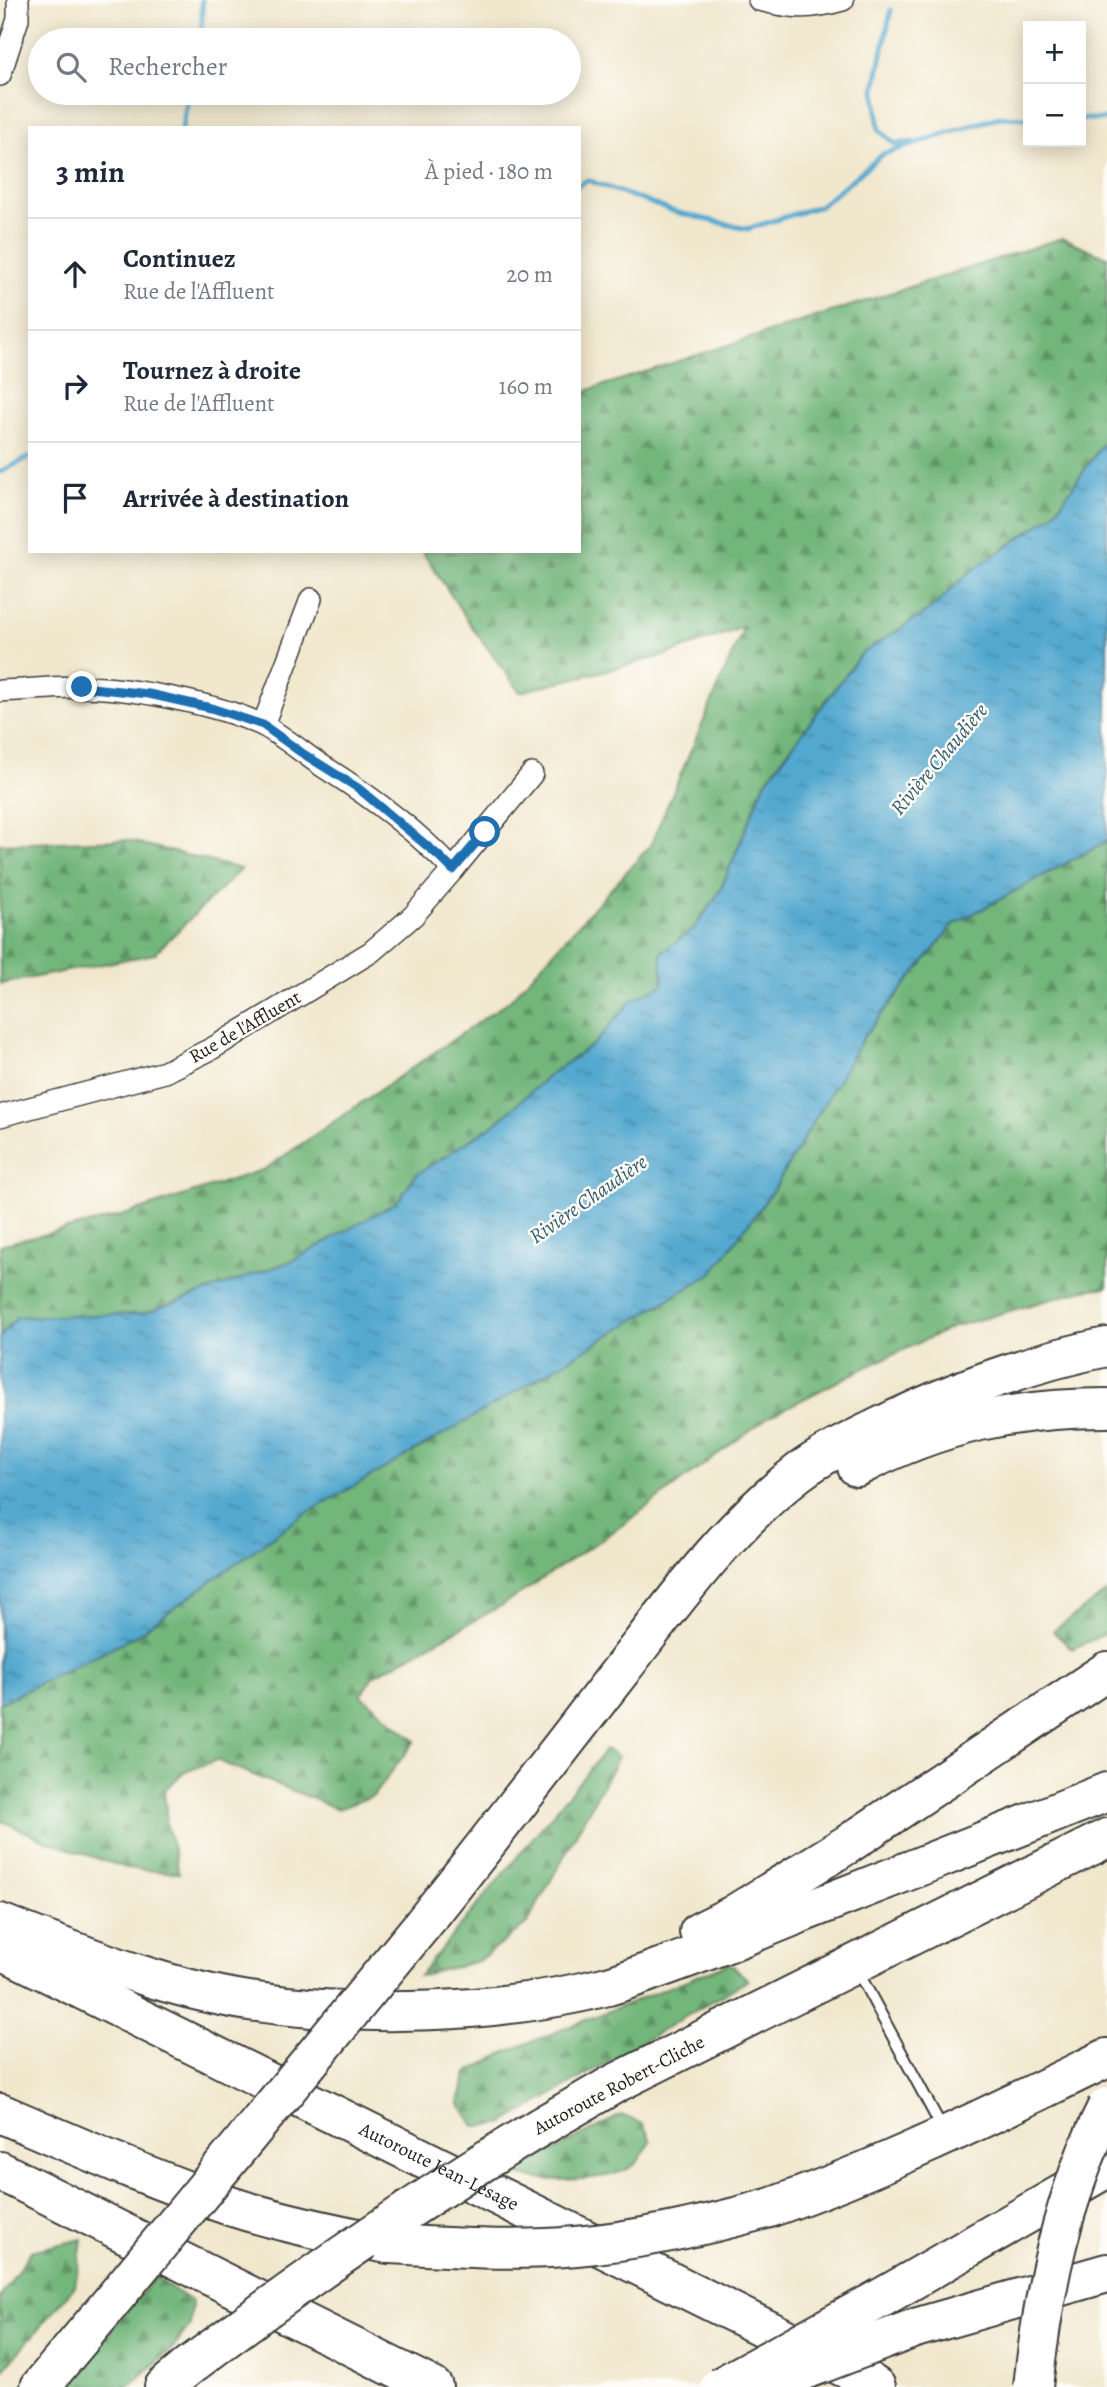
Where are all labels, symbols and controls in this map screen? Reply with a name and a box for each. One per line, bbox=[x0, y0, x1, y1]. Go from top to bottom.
map controls bbox=[1023, 21, 1086, 147]
button: + bbox=[1023, 21, 1086, 84]
search box bbox=[28, 28, 581, 105]
icon: search bbox=[52, 48, 90, 86]
text: Rechercher bbox=[108, 49, 228, 84]
button: − bbox=[1023, 84, 1086, 147]
text: 3 min bbox=[56, 152, 125, 192]
text: À pied · 180 m bbox=[425, 156, 553, 187]
text: Continuez bbox=[123, 241, 236, 276]
icon: ahead bbox=[56, 255, 94, 293]
text: 20 m bbox=[506, 259, 553, 290]
text: Rue de l'Affluent bbox=[123, 276, 275, 307]
text: Tournez à droite bbox=[123, 353, 301, 388]
icon: right bbox=[56, 367, 94, 405]
text: 160 m bbox=[499, 371, 553, 402]
text: Rue de l'Affluent bbox=[123, 388, 275, 419]
icon: arrive bbox=[56, 479, 94, 517]
text: Arrivée à destination bbox=[123, 481, 349, 516]
route end bbox=[66, 671, 97, 702]
water label: Rivière Chaudière bbox=[884, 697, 994, 821]
route start bbox=[469, 816, 500, 847]
street label: Rue de l'Affluent bbox=[184, 984, 306, 1070]
water label: Rivière Chaudière bbox=[523, 1148, 653, 1250]
street label: Autoroute Robert-Cliche bbox=[528, 2029, 709, 2142]
street label: Autoroute Jean-Lesage bbox=[354, 2116, 523, 2217]

